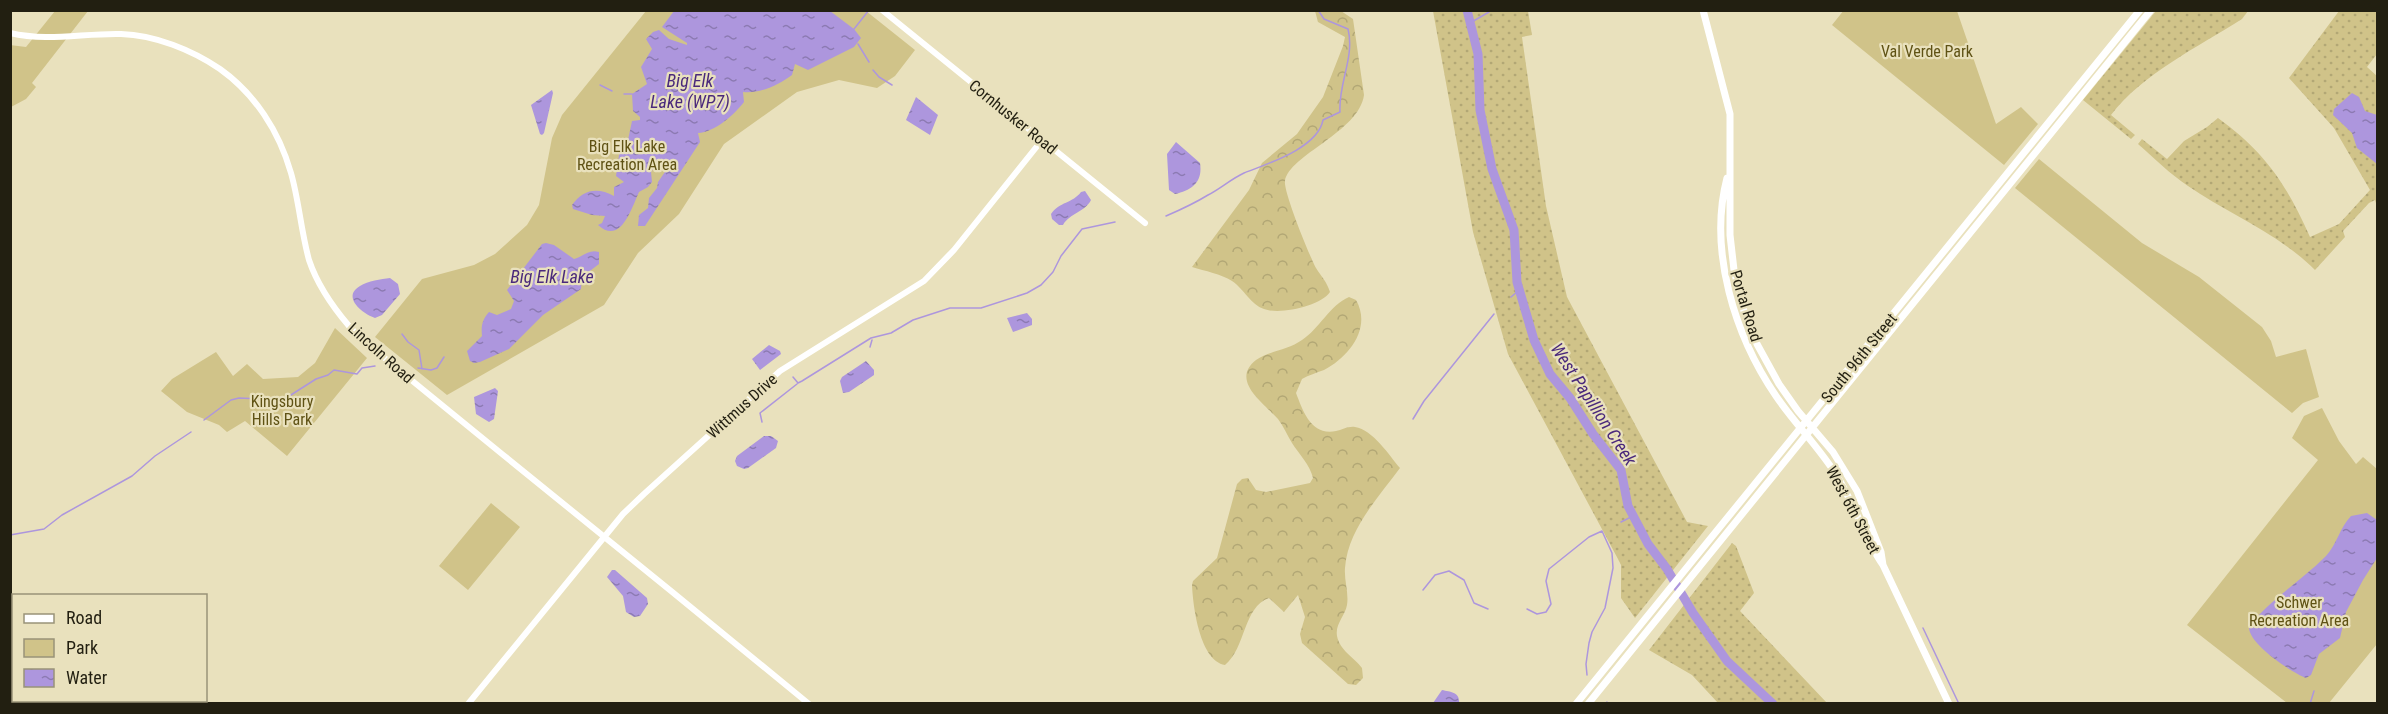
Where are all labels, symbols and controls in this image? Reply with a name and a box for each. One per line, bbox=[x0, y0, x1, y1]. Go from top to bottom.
park label: Val Verde Park bbox=[1881, 42, 1974, 61]
water label: Big Elk Lake (WP7) bbox=[650, 70, 730, 113]
street label: Cornhusker Road bbox=[965, 76, 1061, 158]
park label: Big Elk Lake Recreation Area bbox=[577, 137, 677, 174]
water label: Big Elk Lake bbox=[510, 266, 594, 287]
street label: Portal Road bbox=[1726, 268, 1766, 344]
street label: South 96th Street bbox=[1817, 309, 1901, 407]
street label: Lincoln Road bbox=[344, 319, 418, 387]
water label: West Papillion Creek bbox=[1547, 339, 1642, 470]
street label: Wittmus Drive bbox=[703, 369, 781, 443]
park label: Kingsbury Hills Park bbox=[251, 392, 314, 429]
street label: West 6th Street bbox=[1822, 463, 1884, 557]
park label: Schwer Recreation Area bbox=[2249, 593, 2349, 630]
legend bbox=[12, 594, 207, 702]
text: Road bbox=[66, 607, 102, 628]
text: Park bbox=[66, 637, 98, 658]
text: Water bbox=[66, 667, 108, 688]

